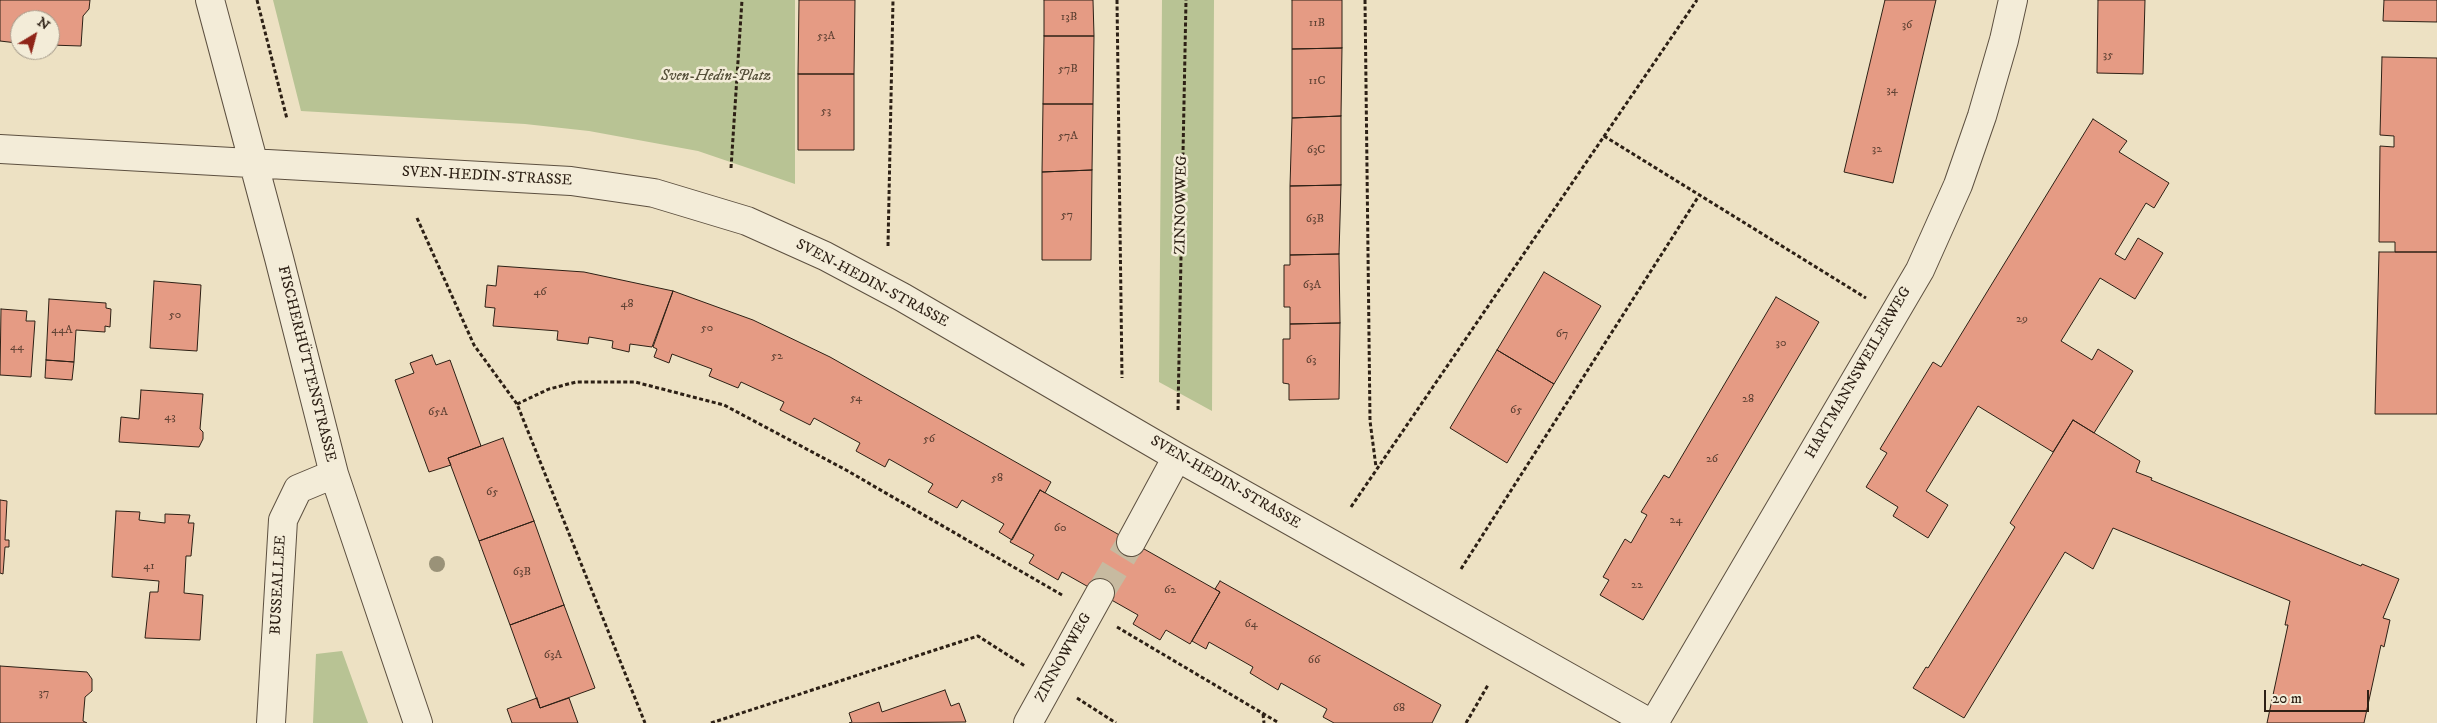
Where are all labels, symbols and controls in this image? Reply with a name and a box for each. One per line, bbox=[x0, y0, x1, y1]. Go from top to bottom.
north arrow bbox=[10, 10, 60, 60]
house number: 13B bbox=[1061, 11, 1077, 25]
text: N bbox=[33, 13, 53, 34]
house number: 11B bbox=[1309, 17, 1325, 31]
house number: 36 bbox=[1902, 19, 1912, 33]
house number: 53A bbox=[817, 30, 835, 44]
house number: 35 bbox=[2103, 49, 2113, 63]
house number: 57B bbox=[1058, 63, 1078, 77]
park label: Sven-Hedin-Platz bbox=[661, 68, 771, 86]
house number: 11C bbox=[1309, 75, 1325, 89]
house number: 34 bbox=[1886, 84, 1898, 98]
house number: 53 bbox=[821, 105, 831, 119]
house number: 57A bbox=[1058, 130, 1078, 144]
house number: 32 bbox=[1872, 143, 1882, 157]
house number: 63C bbox=[1307, 144, 1325, 158]
street label: ZINNOWWEG bbox=[1172, 155, 1192, 255]
street label: SVEN-HEDIN-STRASSE bbox=[401, 164, 573, 190]
house number: 57 bbox=[1061, 209, 1073, 223]
house number: 63B bbox=[1306, 213, 1324, 227]
street label: SVEN-HEDIN-STRASSE bbox=[793, 236, 951, 332]
street label: FISCHERHÜTTENSTRASSE bbox=[273, 264, 339, 464]
house number: 63A bbox=[1303, 279, 1321, 293]
street label: HARTMANNSWEILERWEG bbox=[1802, 284, 1916, 462]
house number: 46 bbox=[533, 286, 547, 300]
house number: 48 bbox=[621, 298, 633, 312]
house number: 50 bbox=[169, 309, 181, 323]
house number: 29 bbox=[2016, 313, 2028, 327]
house number: 50 bbox=[701, 322, 713, 336]
house number: 44A bbox=[51, 324, 73, 338]
house number: 67 bbox=[1556, 328, 1568, 342]
house number: 30 bbox=[1776, 337, 1786, 351]
house number: 44 bbox=[10, 341, 24, 355]
house number: 52 bbox=[771, 350, 783, 364]
house number: 63 bbox=[1306, 354, 1316, 368]
house number: 54 bbox=[850, 392, 862, 406]
house number: 28 bbox=[1742, 393, 1754, 407]
house number: 65 bbox=[1510, 404, 1522, 418]
house number: 65A bbox=[428, 406, 448, 420]
house number: 43 bbox=[164, 411, 176, 425]
house number: 56 bbox=[923, 433, 935, 447]
street label: SVEN-HEDIN-STRASSE bbox=[1147, 433, 1303, 533]
house number: 26 bbox=[1706, 453, 1718, 467]
house number: 58 bbox=[991, 472, 1003, 486]
house number: 65 bbox=[486, 486, 498, 500]
house number: 24 bbox=[1670, 514, 1682, 528]
house number: 60 bbox=[1054, 522, 1066, 536]
street label: BUSSEALLEE bbox=[267, 535, 291, 635]
house number: 41 bbox=[143, 560, 155, 574]
house number: 63B bbox=[513, 566, 531, 580]
house number: 22 bbox=[1631, 579, 1643, 593]
house number: 62 bbox=[1164, 584, 1176, 598]
street label: ZINNOWWEG bbox=[1032, 610, 1096, 706]
house number: 64 bbox=[1244, 618, 1258, 632]
house number: 63A bbox=[544, 649, 562, 663]
house number: 66 bbox=[1308, 654, 1320, 668]
scale bar bbox=[2267, 680, 2372, 712]
house number: 37 bbox=[39, 687, 49, 701]
text: 20 m bbox=[2272, 689, 2302, 708]
house number: 68 bbox=[1393, 702, 1405, 716]

